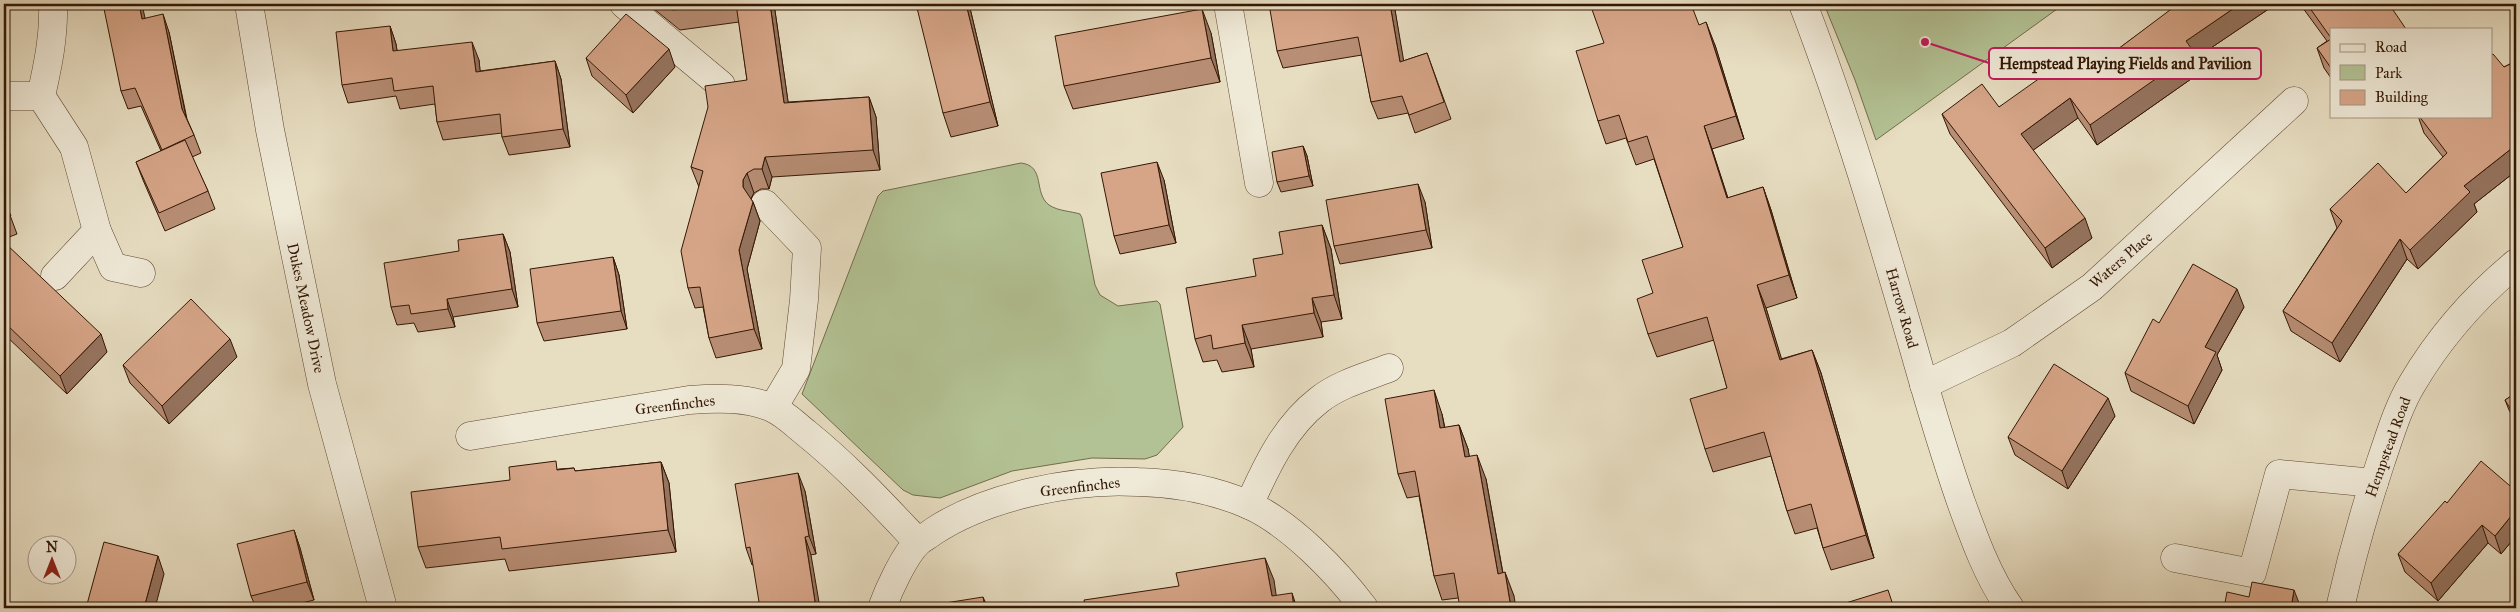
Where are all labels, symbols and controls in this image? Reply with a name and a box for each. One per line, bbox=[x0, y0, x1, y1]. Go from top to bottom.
legend bbox=[2330, 28, 2492, 118]
text: Road bbox=[2375, 38, 2407, 56]
callout: Hempstead Playing Fields and Pavilion bbox=[1989, 48, 2261, 79]
text: Hempstead Playing Fields and Pavilion bbox=[1999, 54, 2252, 74]
text: Park bbox=[2375, 64, 2402, 82]
text: Building bbox=[2375, 88, 2429, 106]
street label: Waters Place bbox=[2086, 228, 2156, 292]
street label: Dukes Meadow Drive bbox=[283, 241, 329, 375]
street label: Harrow Road bbox=[1882, 266, 1922, 351]
street label: Greenfinches bbox=[634, 391, 716, 419]
street label: Hempstead Road bbox=[2362, 394, 2415, 500]
street label: Greenfinches bbox=[1039, 473, 1121, 501]
north arrow bbox=[28, 534, 78, 584]
text: N bbox=[46, 539, 58, 556]

